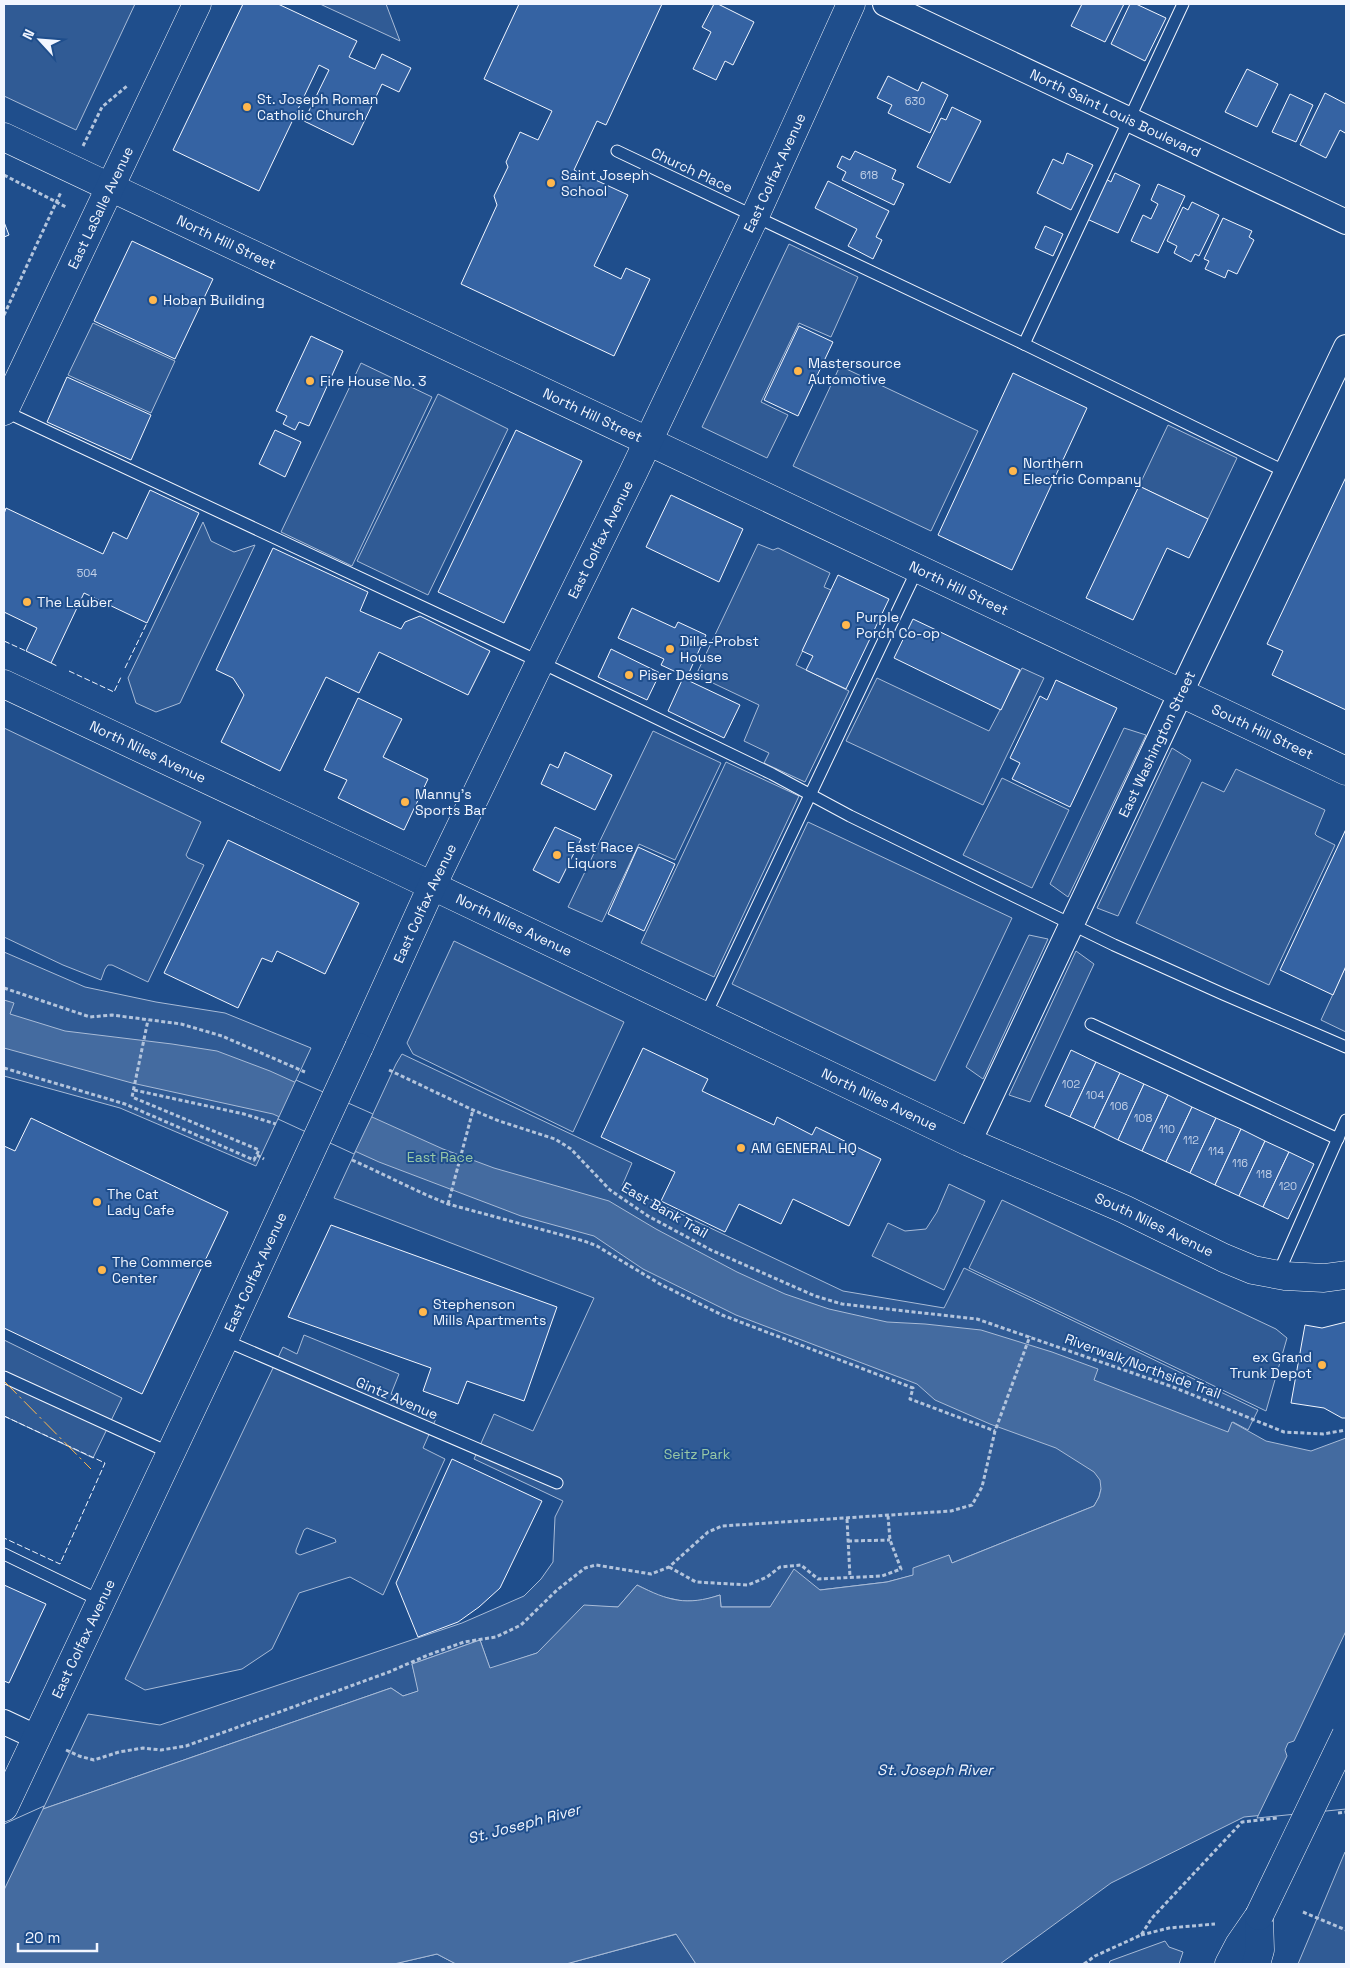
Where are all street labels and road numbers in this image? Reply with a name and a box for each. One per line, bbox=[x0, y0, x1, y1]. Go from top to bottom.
street label: North Saint Louis Boulevard bbox=[1027, 65, 1204, 161]
street label: East Colfax Avenue bbox=[739, 110, 809, 236]
street label: East LaSalle Avenue bbox=[64, 143, 137, 272]
street label: Church Place bbox=[648, 143, 736, 197]
street label: North Hill Street bbox=[174, 211, 279, 273]
street label: North Hill Street bbox=[540, 384, 645, 446]
street label: East Colfax Avenue bbox=[564, 477, 637, 602]
street label: North Hill Street bbox=[906, 557, 1011, 619]
street label: East Washington Street bbox=[1114, 668, 1199, 820]
street label: South Hill Street bbox=[1209, 700, 1316, 763]
street label: North Niles Avenue bbox=[87, 717, 209, 787]
street label: East Colfax Avenue bbox=[389, 841, 460, 966]
street label: North Niles Avenue bbox=[453, 889, 575, 960]
street label: North Niles Avenue bbox=[818, 1064, 941, 1135]
street label: East Bank Trail bbox=[619, 1178, 711, 1242]
street label: South Niles Avenue bbox=[1092, 1189, 1216, 1260]
street label: East Colfax Avenue bbox=[220, 1209, 291, 1335]
street label: Riverwalk/Northside Trail bbox=[1062, 1329, 1224, 1403]
street label: Gintz Avenue bbox=[353, 1373, 441, 1423]
street label: East Colfax Avenue bbox=[48, 1576, 119, 1701]

